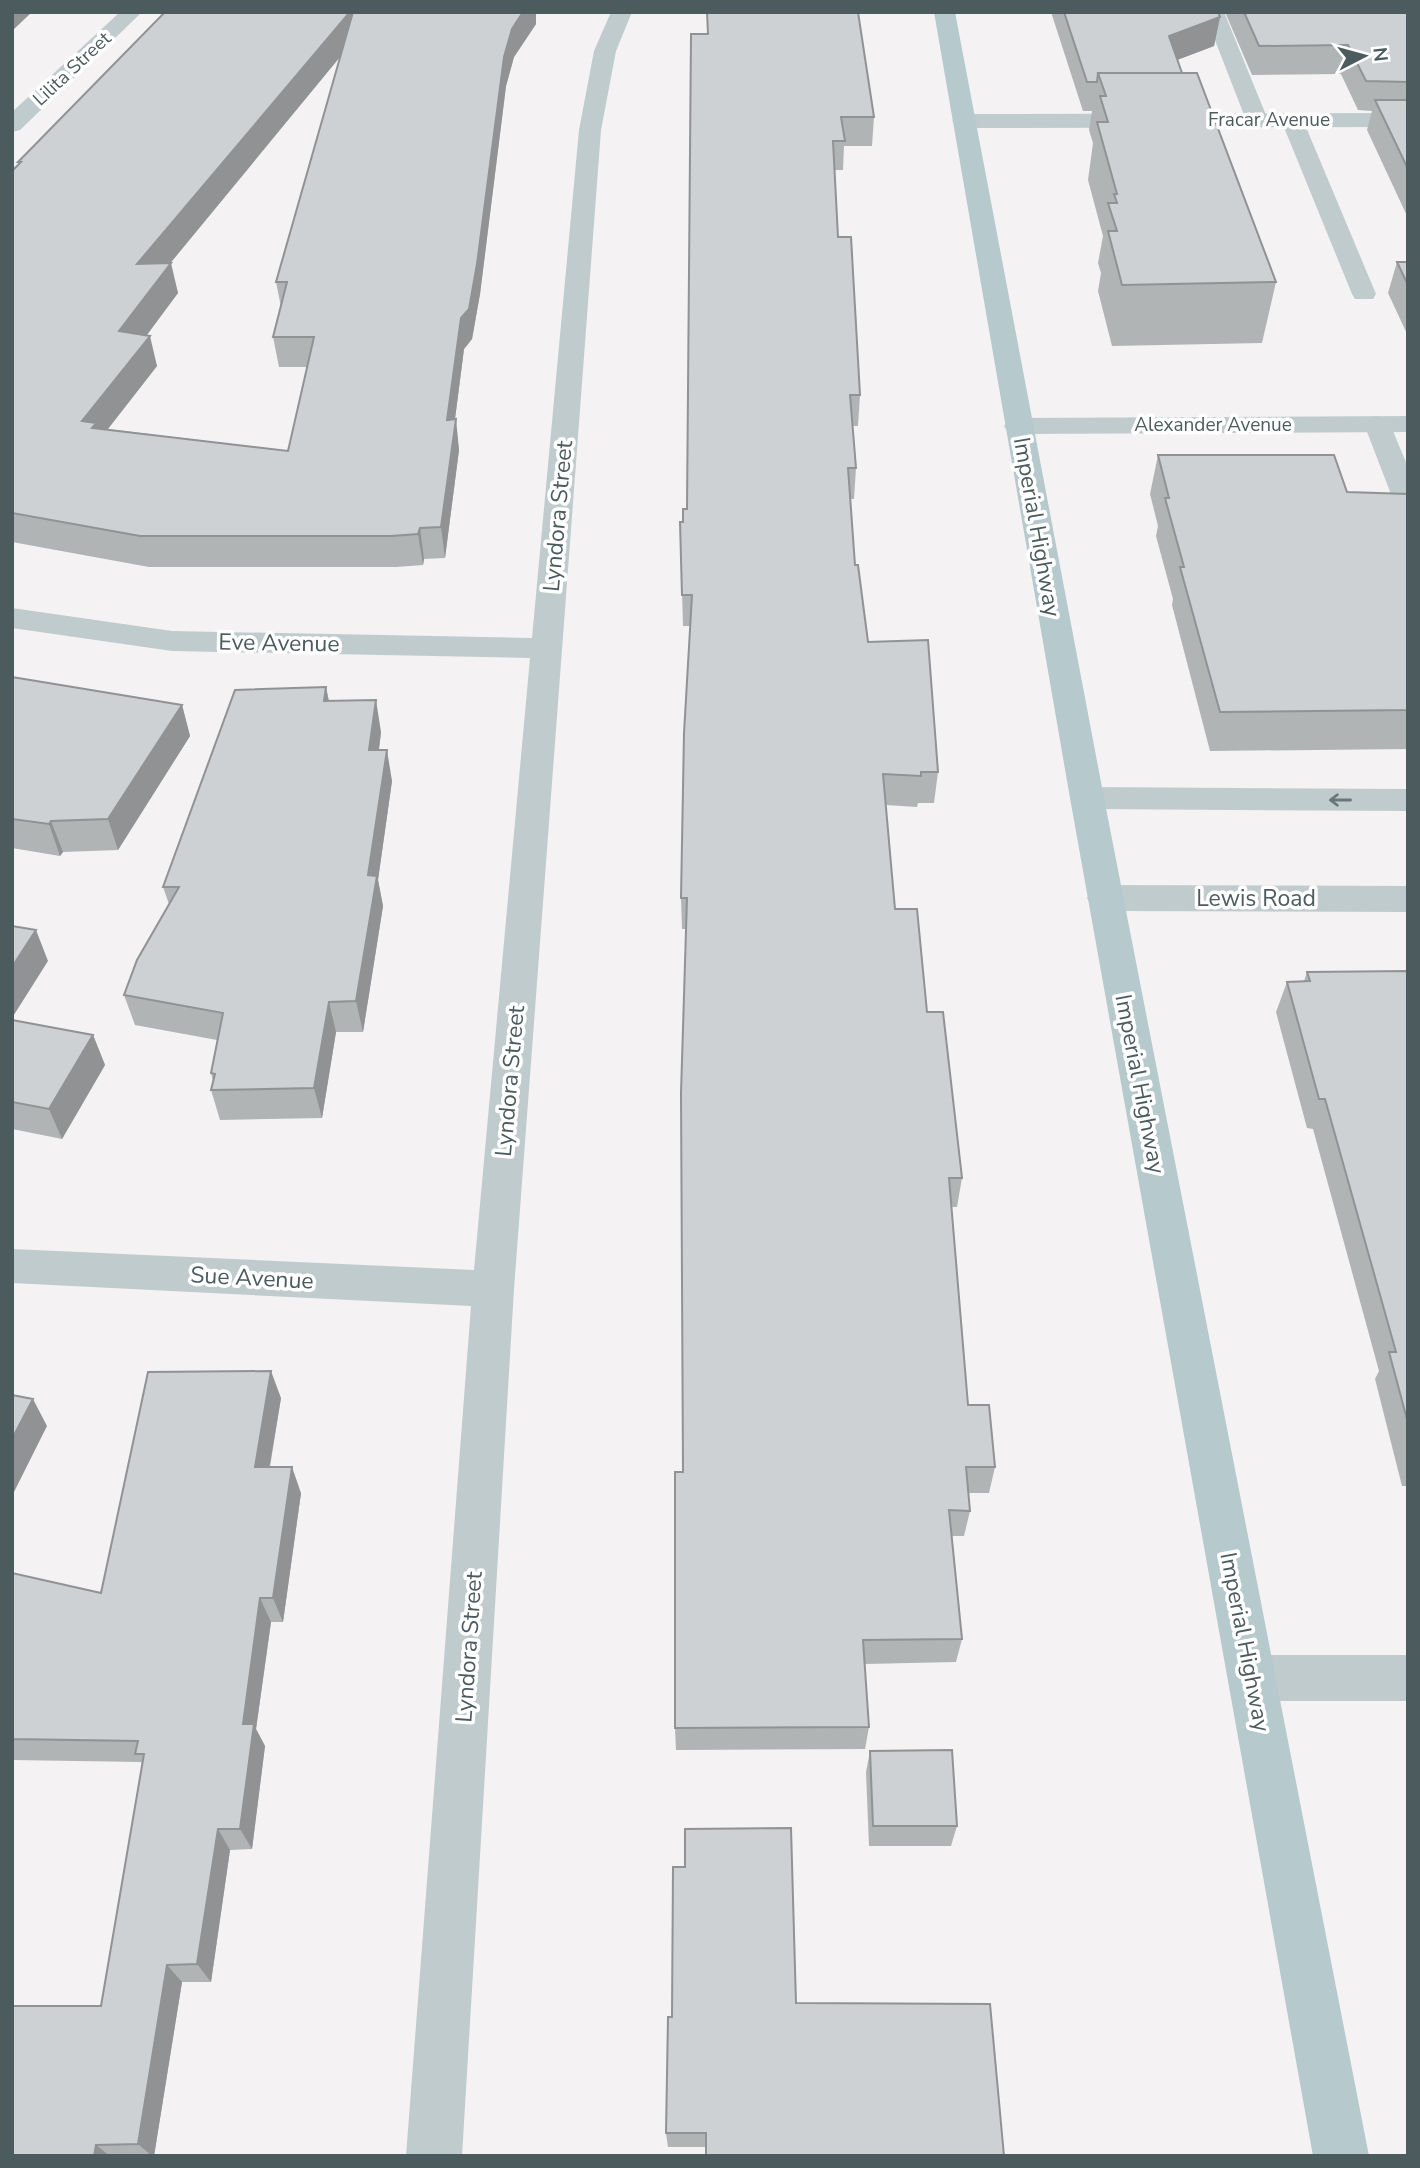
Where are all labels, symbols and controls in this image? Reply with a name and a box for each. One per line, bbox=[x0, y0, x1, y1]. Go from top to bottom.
north arrow bbox=[1329, 21, 1399, 91]
street label: Lilita Street bbox=[27, 26, 117, 112]
text: N bbox=[1366, 46, 1394, 63]
street label: Fracar Avenue bbox=[1208, 107, 1330, 133]
street label: Alexander Avenue bbox=[1134, 412, 1292, 438]
street label: Imperial Highway bbox=[1006, 435, 1068, 619]
street label: Lyndora Street bbox=[536, 438, 580, 593]
street label: Eve Avenue bbox=[218, 626, 340, 660]
one-way arrow bbox=[1328, 793, 1351, 807]
street label: Lewis Road bbox=[1196, 883, 1316, 914]
street label: Imperial Highway bbox=[1107, 992, 1173, 1176]
street label: Lyndora Street bbox=[488, 1003, 532, 1158]
street label: Sue Avenue bbox=[190, 1259, 314, 1297]
street label: Imperial Highway bbox=[1212, 1550, 1278, 1734]
street label: Lyndora Street bbox=[448, 1569, 490, 1724]

